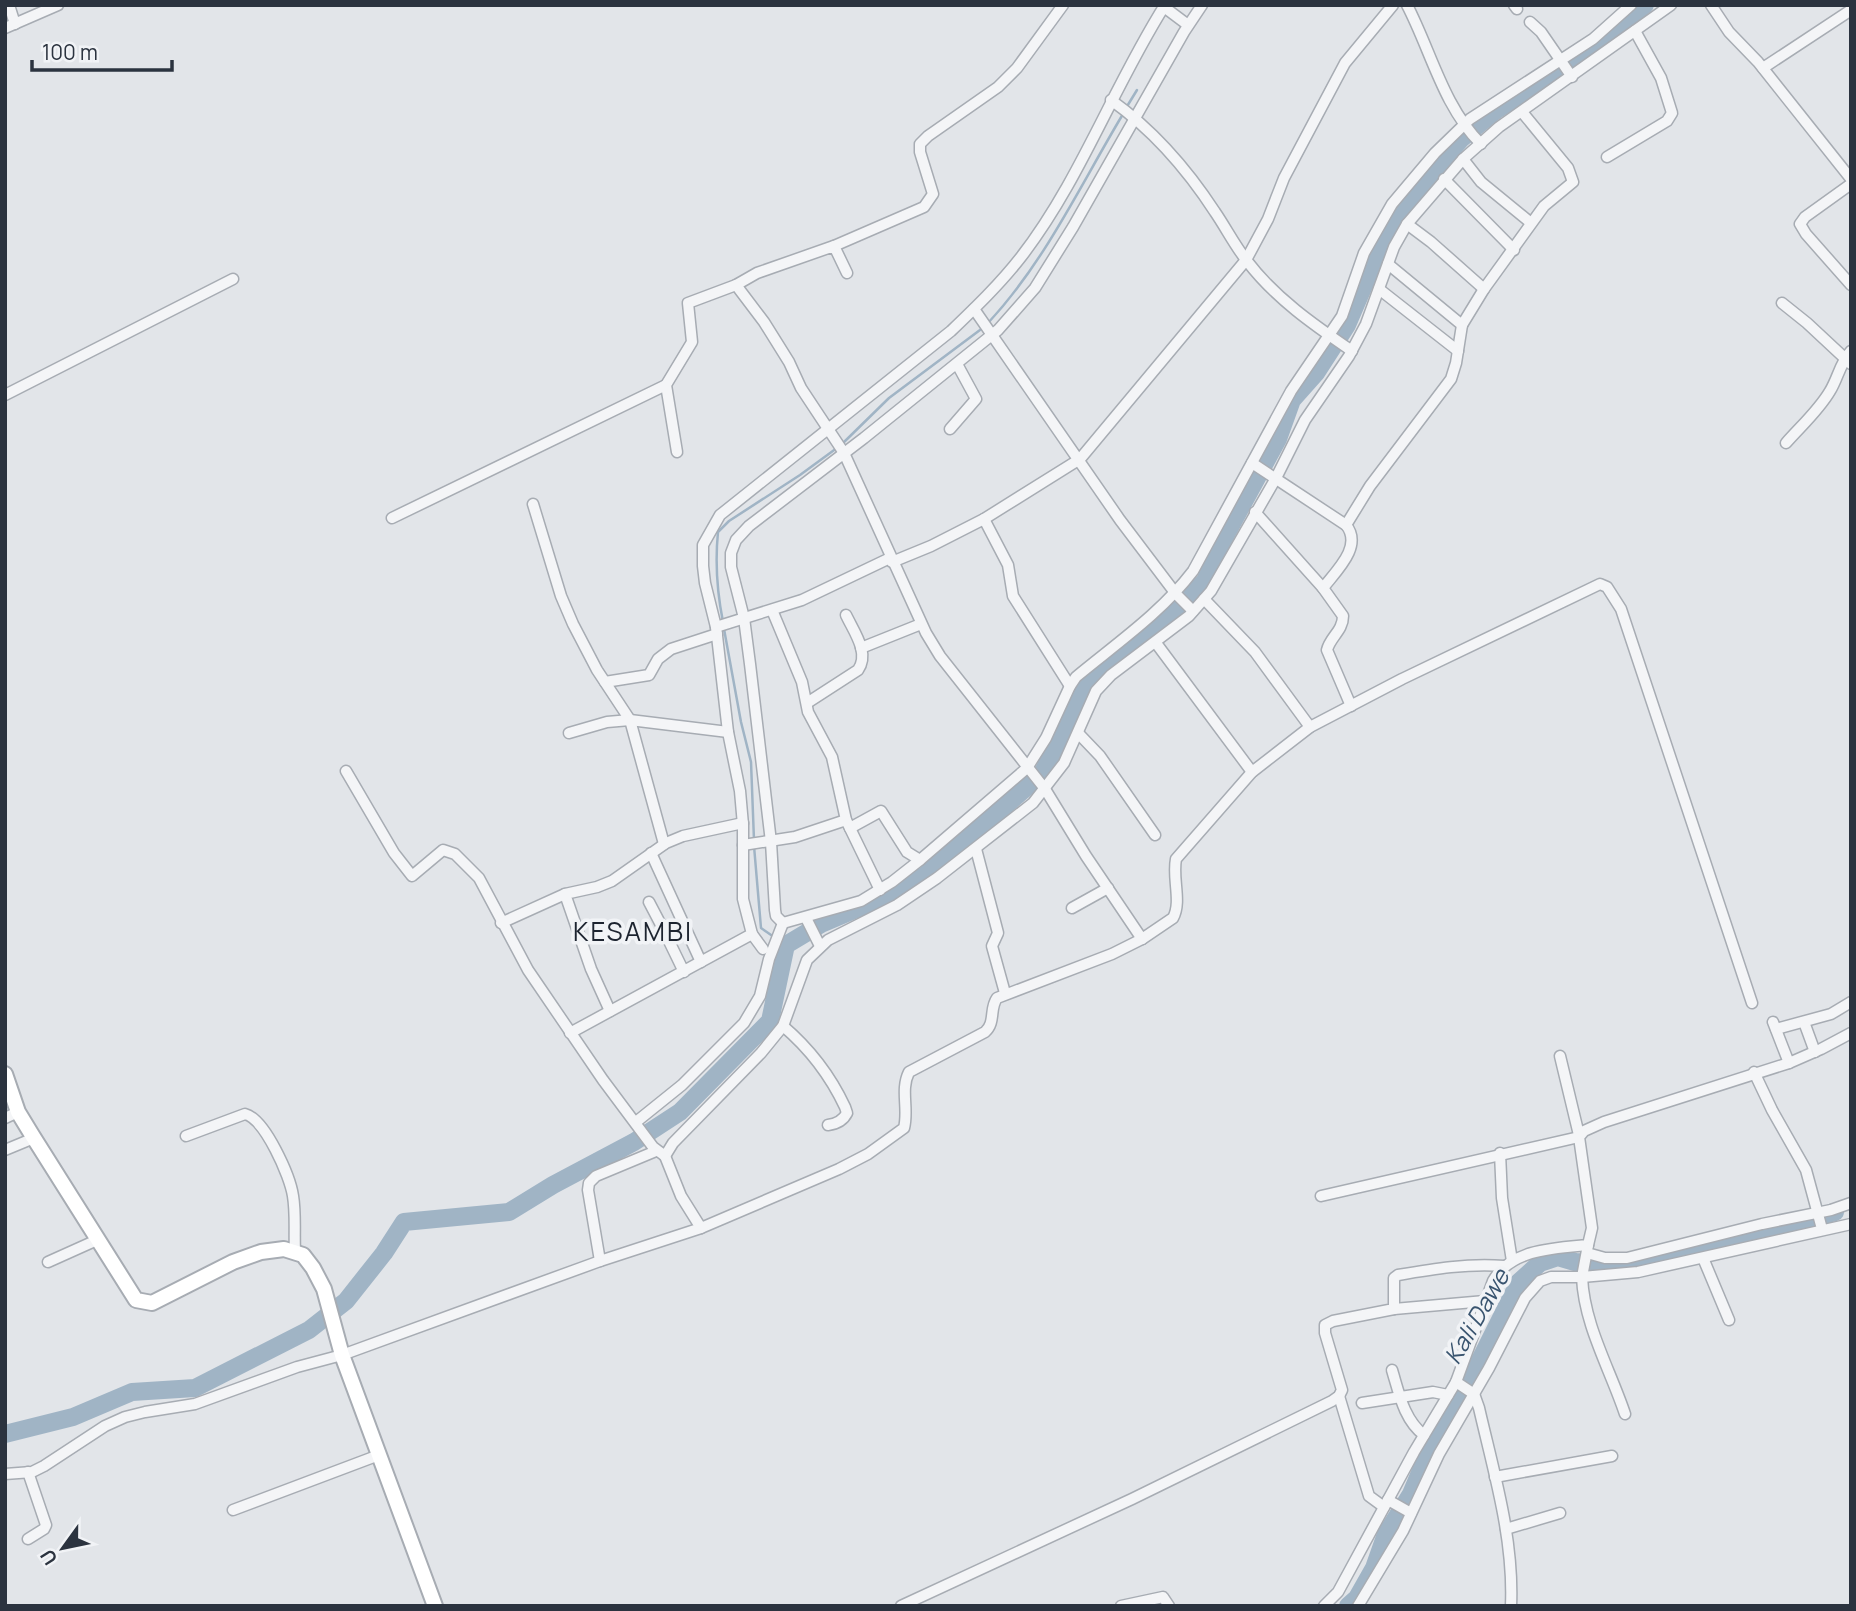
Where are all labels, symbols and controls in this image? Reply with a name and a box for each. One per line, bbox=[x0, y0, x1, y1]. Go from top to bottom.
scale bar bbox=[32, 28, 172, 72]
text: 100 m bbox=[42, 38, 98, 66]
district label: KESAMBI bbox=[573, 913, 693, 949]
water label: Kali Dawe bbox=[1436, 1261, 1517, 1370]
north arrow bbox=[28, 1513, 98, 1583]
text: U bbox=[34, 1544, 63, 1570]

